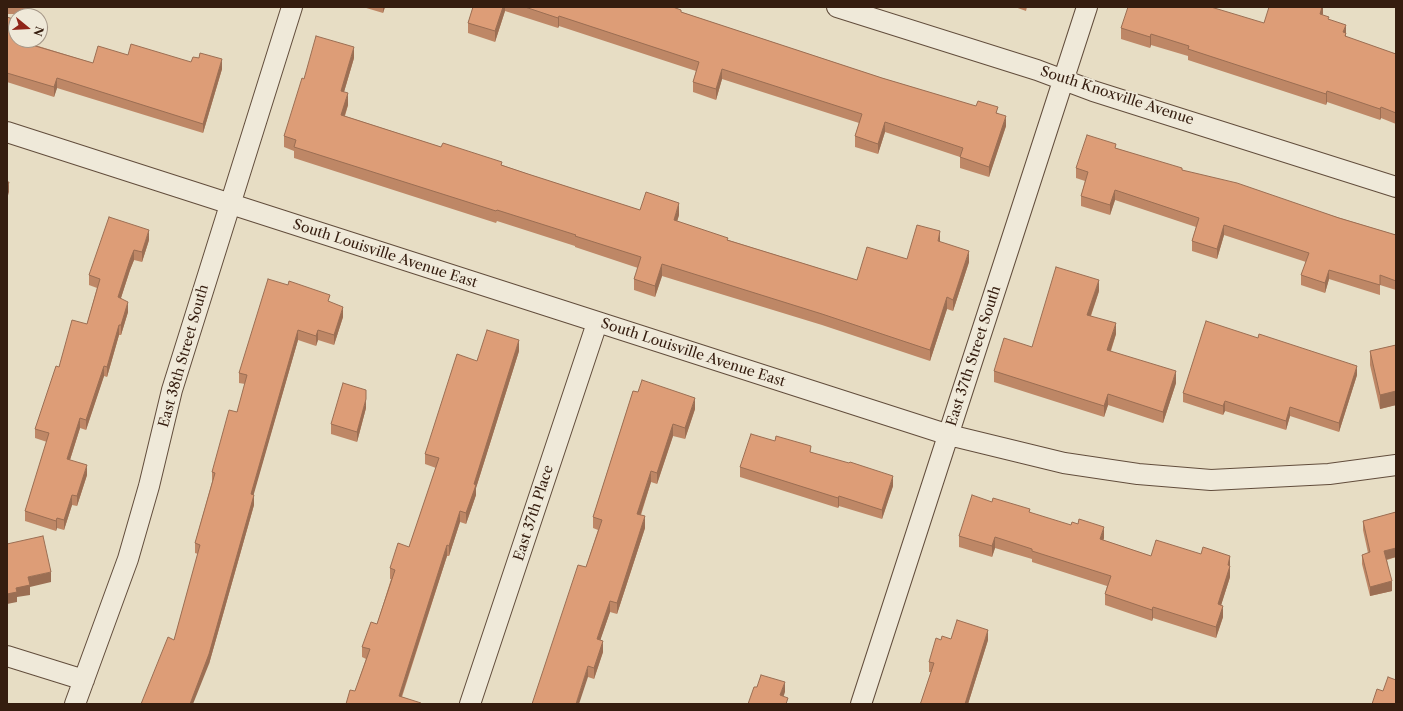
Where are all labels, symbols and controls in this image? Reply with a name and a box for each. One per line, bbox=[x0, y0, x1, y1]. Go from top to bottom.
north arrow bbox=[8, 8, 48, 48]
text: N bbox=[30, 25, 47, 38]
street label: South Knoxville Avenue bbox=[1038, 63, 1196, 129]
street label: South Louisville Avenue East bbox=[291, 216, 479, 292]
street label: East 38th Street South bbox=[156, 283, 212, 429]
street label: East 37th Street South bbox=[943, 284, 1005, 428]
street label: South Louisville Avenue East bbox=[599, 315, 787, 391]
street label: East 37th Place bbox=[511, 463, 557, 563]

